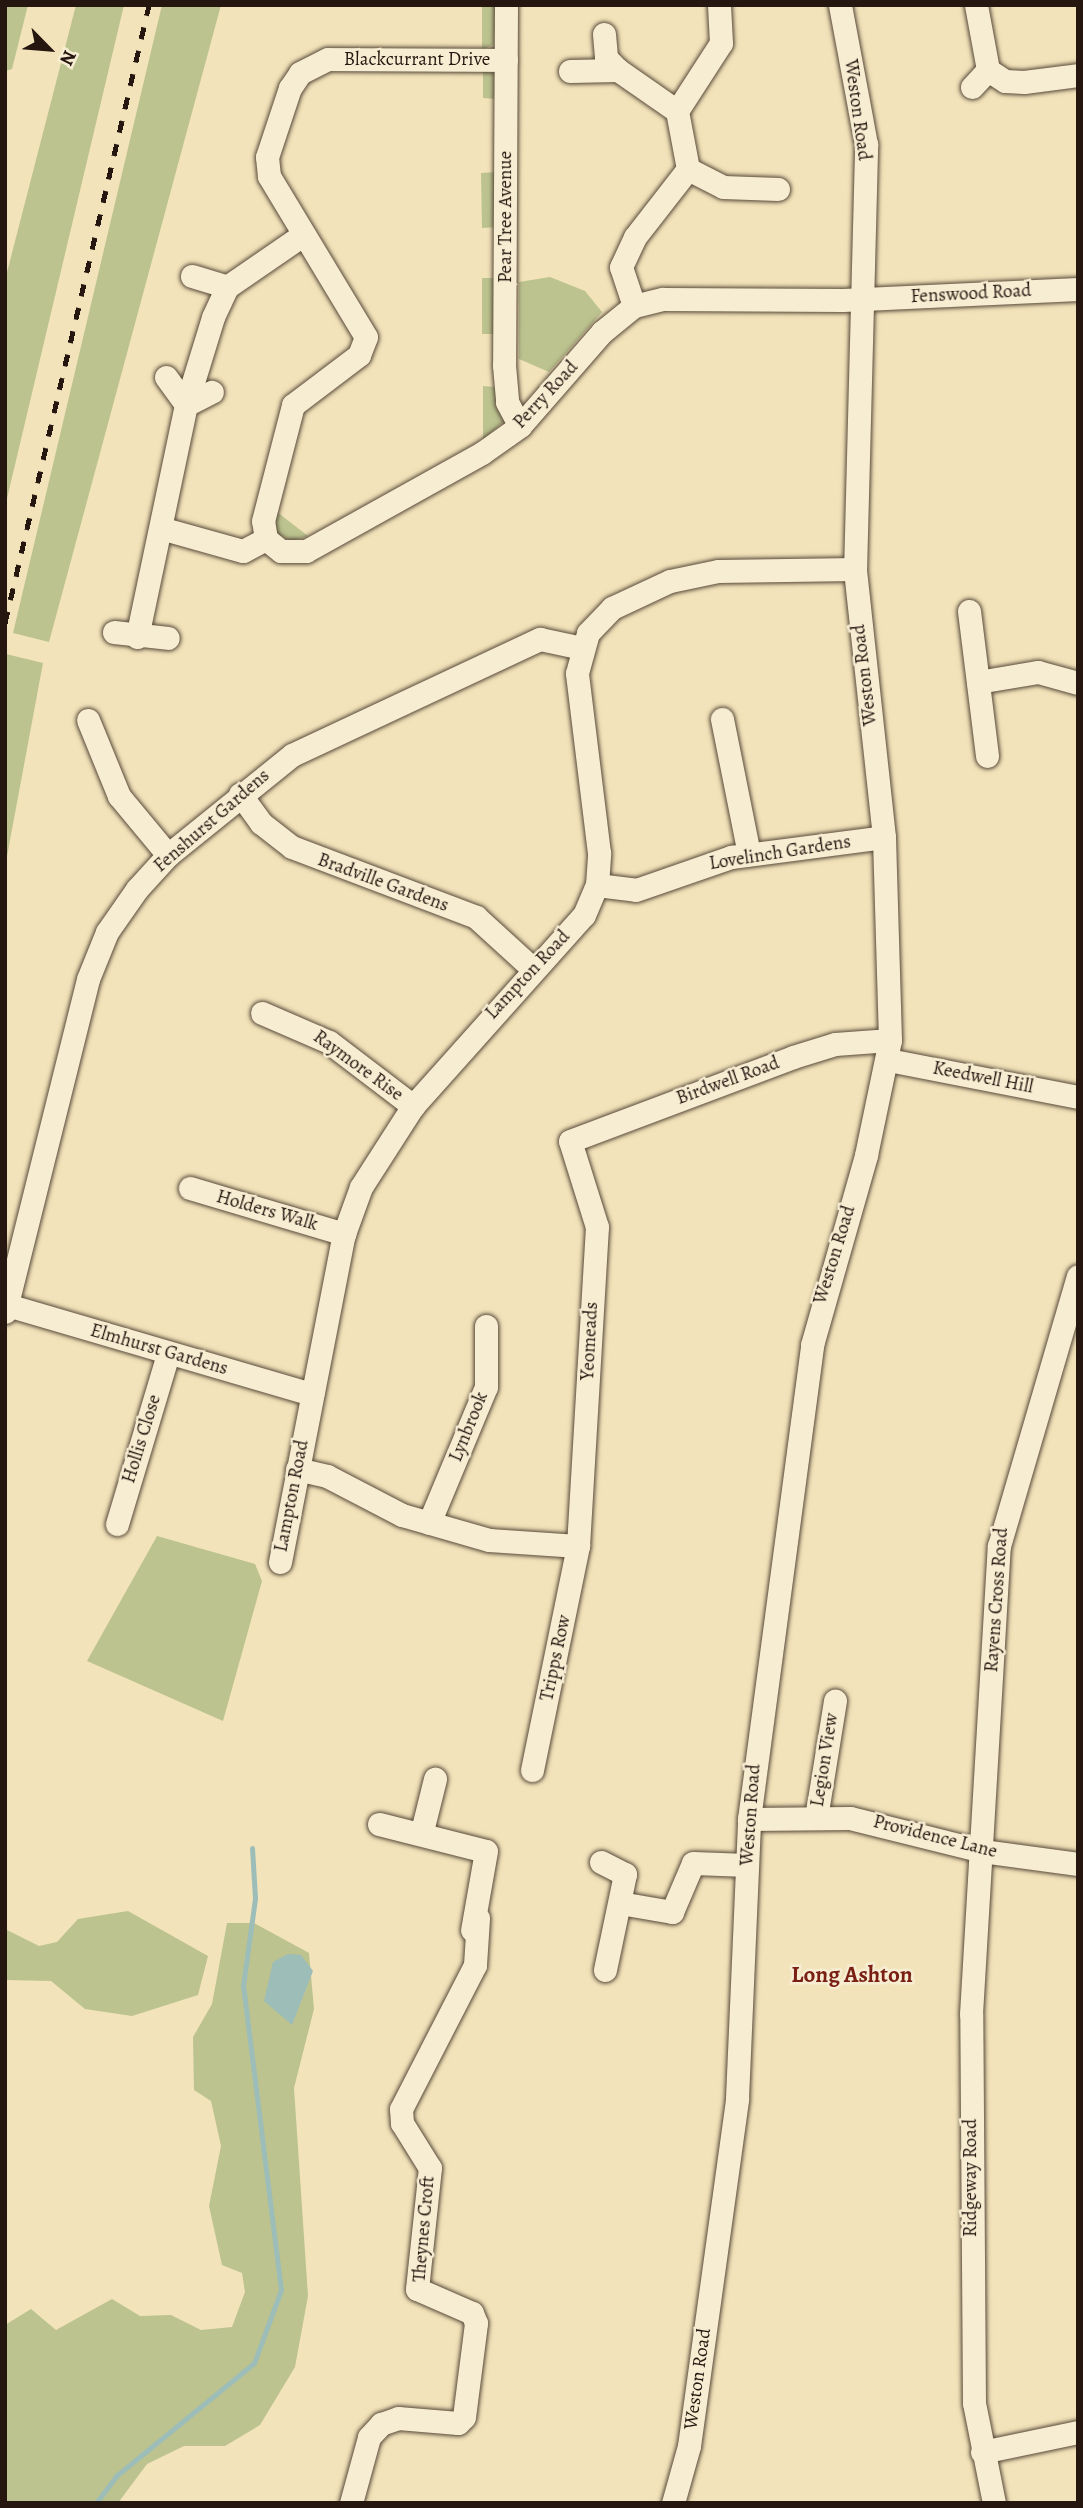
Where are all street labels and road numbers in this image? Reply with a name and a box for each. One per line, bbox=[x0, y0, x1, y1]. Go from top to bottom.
street label: Blackcurrant Drive bbox=[344, 49, 490, 71]
street label: Weston Road bbox=[839, 58, 875, 162]
street label: Pear Tree Avenue bbox=[495, 151, 517, 283]
street label: Fenswood Road bbox=[910, 279, 1032, 309]
street label: Perry Road bbox=[509, 356, 583, 434]
street label: Weston Road bbox=[847, 623, 883, 727]
street label: Fenshurst Gardens bbox=[149, 765, 275, 877]
street label: Lovelinch Gardens bbox=[708, 831, 852, 875]
street label: Bradville Gardens bbox=[314, 849, 452, 917]
street label: Lampton Road bbox=[481, 926, 575, 1024]
street label: Raymore Rise bbox=[309, 1026, 407, 1106]
street label: Birdwell Road bbox=[673, 1052, 783, 1110]
street label: Keedwell Hill bbox=[931, 1057, 1035, 1099]
street label: Holders Walk bbox=[214, 1186, 320, 1236]
street label: Weston Road bbox=[809, 1203, 861, 1307]
street label: Yeomeads bbox=[577, 1301, 603, 1381]
street label: Elmhurst Gardens bbox=[87, 1319, 231, 1381]
street label: Lynbrook bbox=[445, 1389, 493, 1465]
street label: Hollis Close bbox=[118, 1392, 166, 1486]
street label: Lampton Road bbox=[270, 1438, 314, 1554]
street label: Rayens Cross Road bbox=[981, 1527, 1013, 1673]
street label: Tripps Row bbox=[536, 1613, 576, 1703]
street label: Legion View bbox=[806, 1712, 844, 1808]
street label: Weston Road bbox=[736, 1763, 766, 1867]
street label: Providence Lane bbox=[871, 1811, 999, 1863]
street label: Ridgeway Road bbox=[960, 2119, 982, 2237]
street label: Theynes Croft bbox=[408, 2175, 440, 2283]
street label: Weston Road bbox=[680, 2327, 716, 2431]

